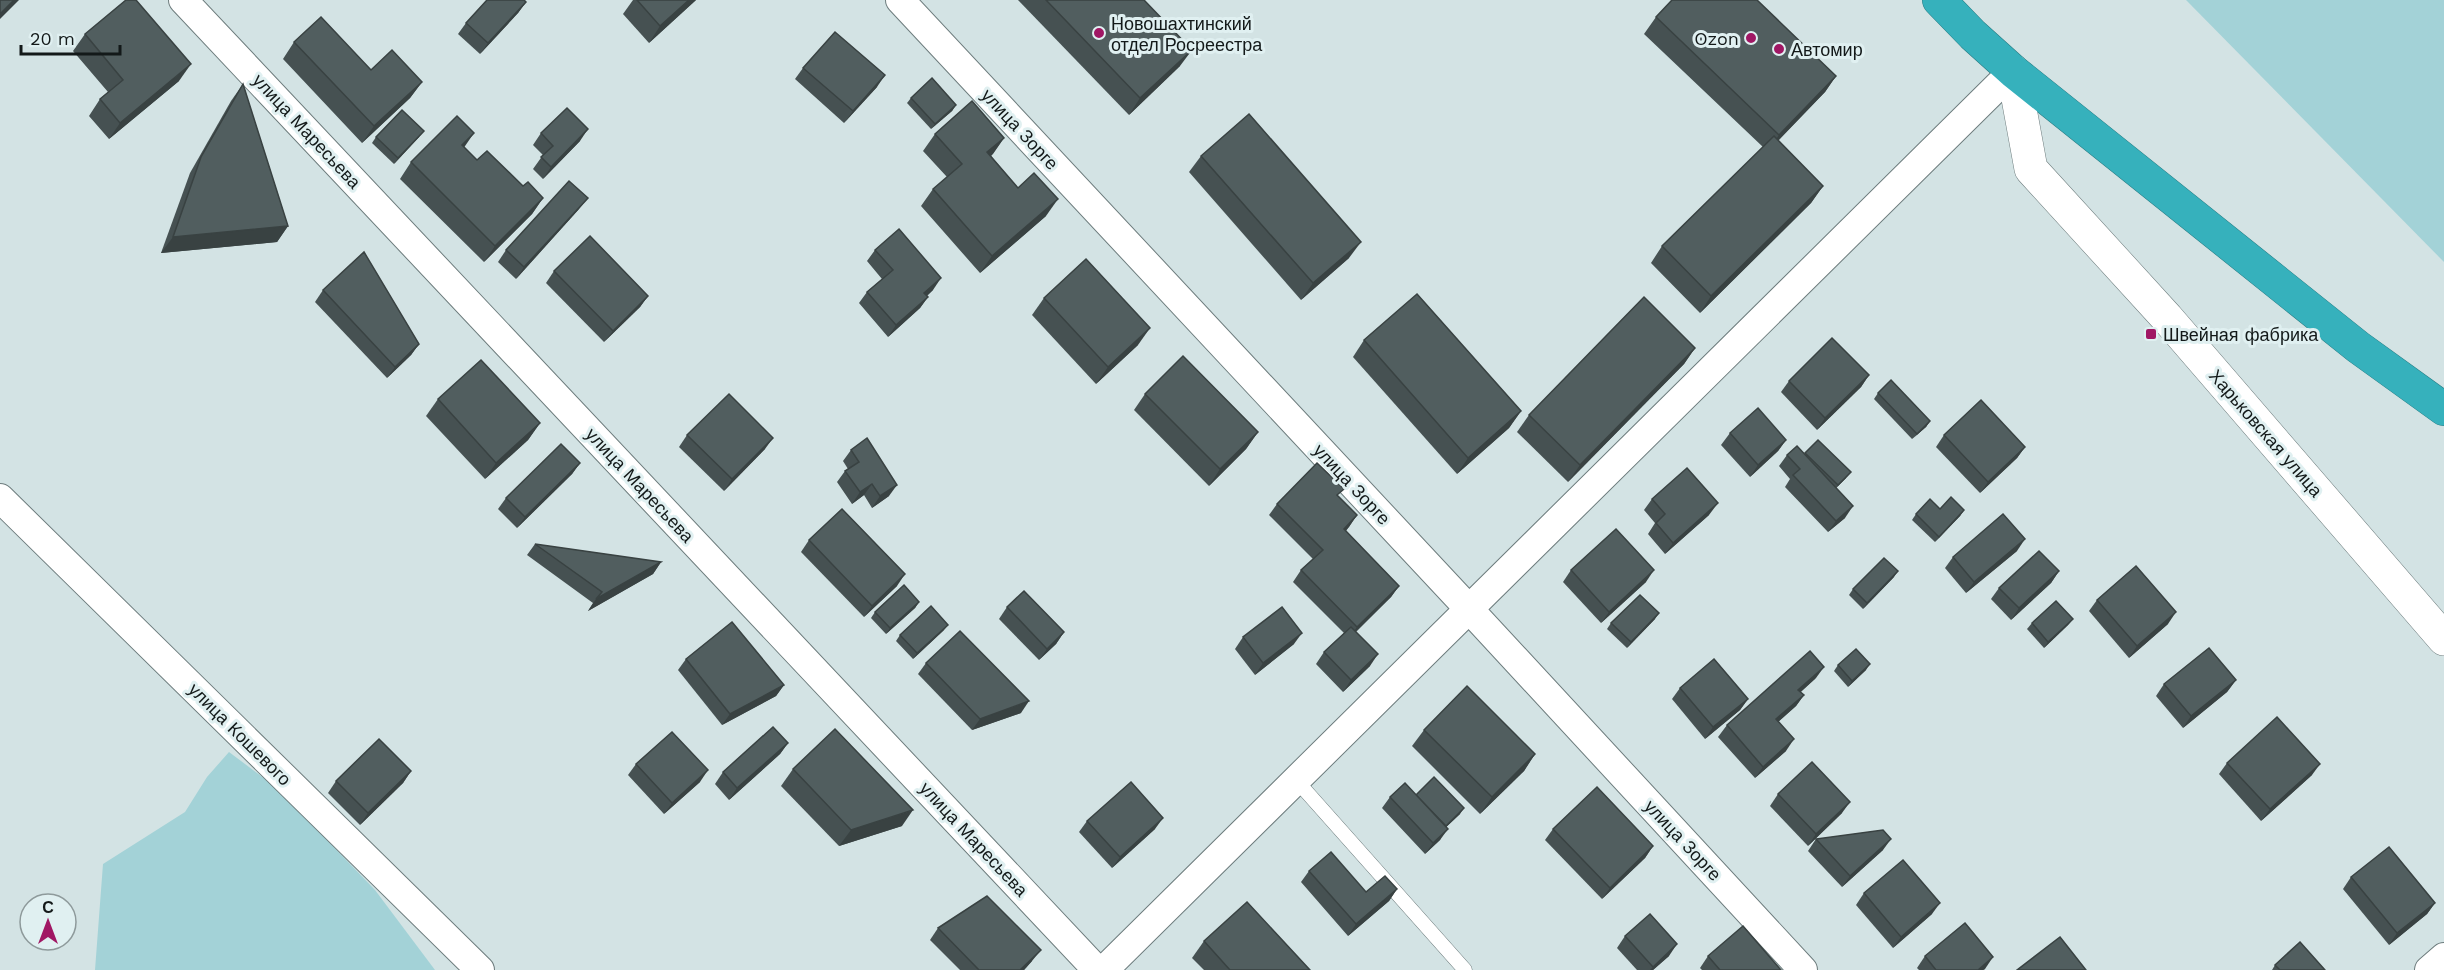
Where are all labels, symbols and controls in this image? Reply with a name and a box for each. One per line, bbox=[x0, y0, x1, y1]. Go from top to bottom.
place label: Новошахтинский отдел Росреестра bbox=[1111, 13, 1263, 55]
scale bar bbox=[21, 18, 120, 56]
marker: Новошахтинский отдел Росреестра bbox=[1092, 26, 1106, 40]
text: 20 m bbox=[30, 28, 75, 49]
place label: Ozon bbox=[1694, 28, 1739, 49]
marker: Ozon bbox=[1744, 31, 1758, 45]
place label: Автомир bbox=[1791, 39, 1863, 60]
marker: Автомир bbox=[1772, 42, 1786, 56]
street label: улица Маресьева bbox=[249, 69, 366, 193]
street label: улица Зорге bbox=[977, 84, 1063, 174]
place label: Швейная фабрика bbox=[2163, 324, 2319, 345]
marker: Швейная фабрика bbox=[2144, 327, 2158, 341]
street label: Харьковская улица bbox=[2205, 365, 2328, 502]
street label: улица Маресьева bbox=[582, 423, 699, 547]
street label: улица Зорге bbox=[1309, 439, 1395, 529]
street label: улица Кошевого bbox=[184, 678, 296, 790]
street label: улица Маресьева bbox=[916, 777, 1033, 901]
street label: улица Зорге bbox=[1640, 795, 1726, 885]
north arrow bbox=[18, 892, 78, 952]
text: С bbox=[42, 898, 54, 917]

